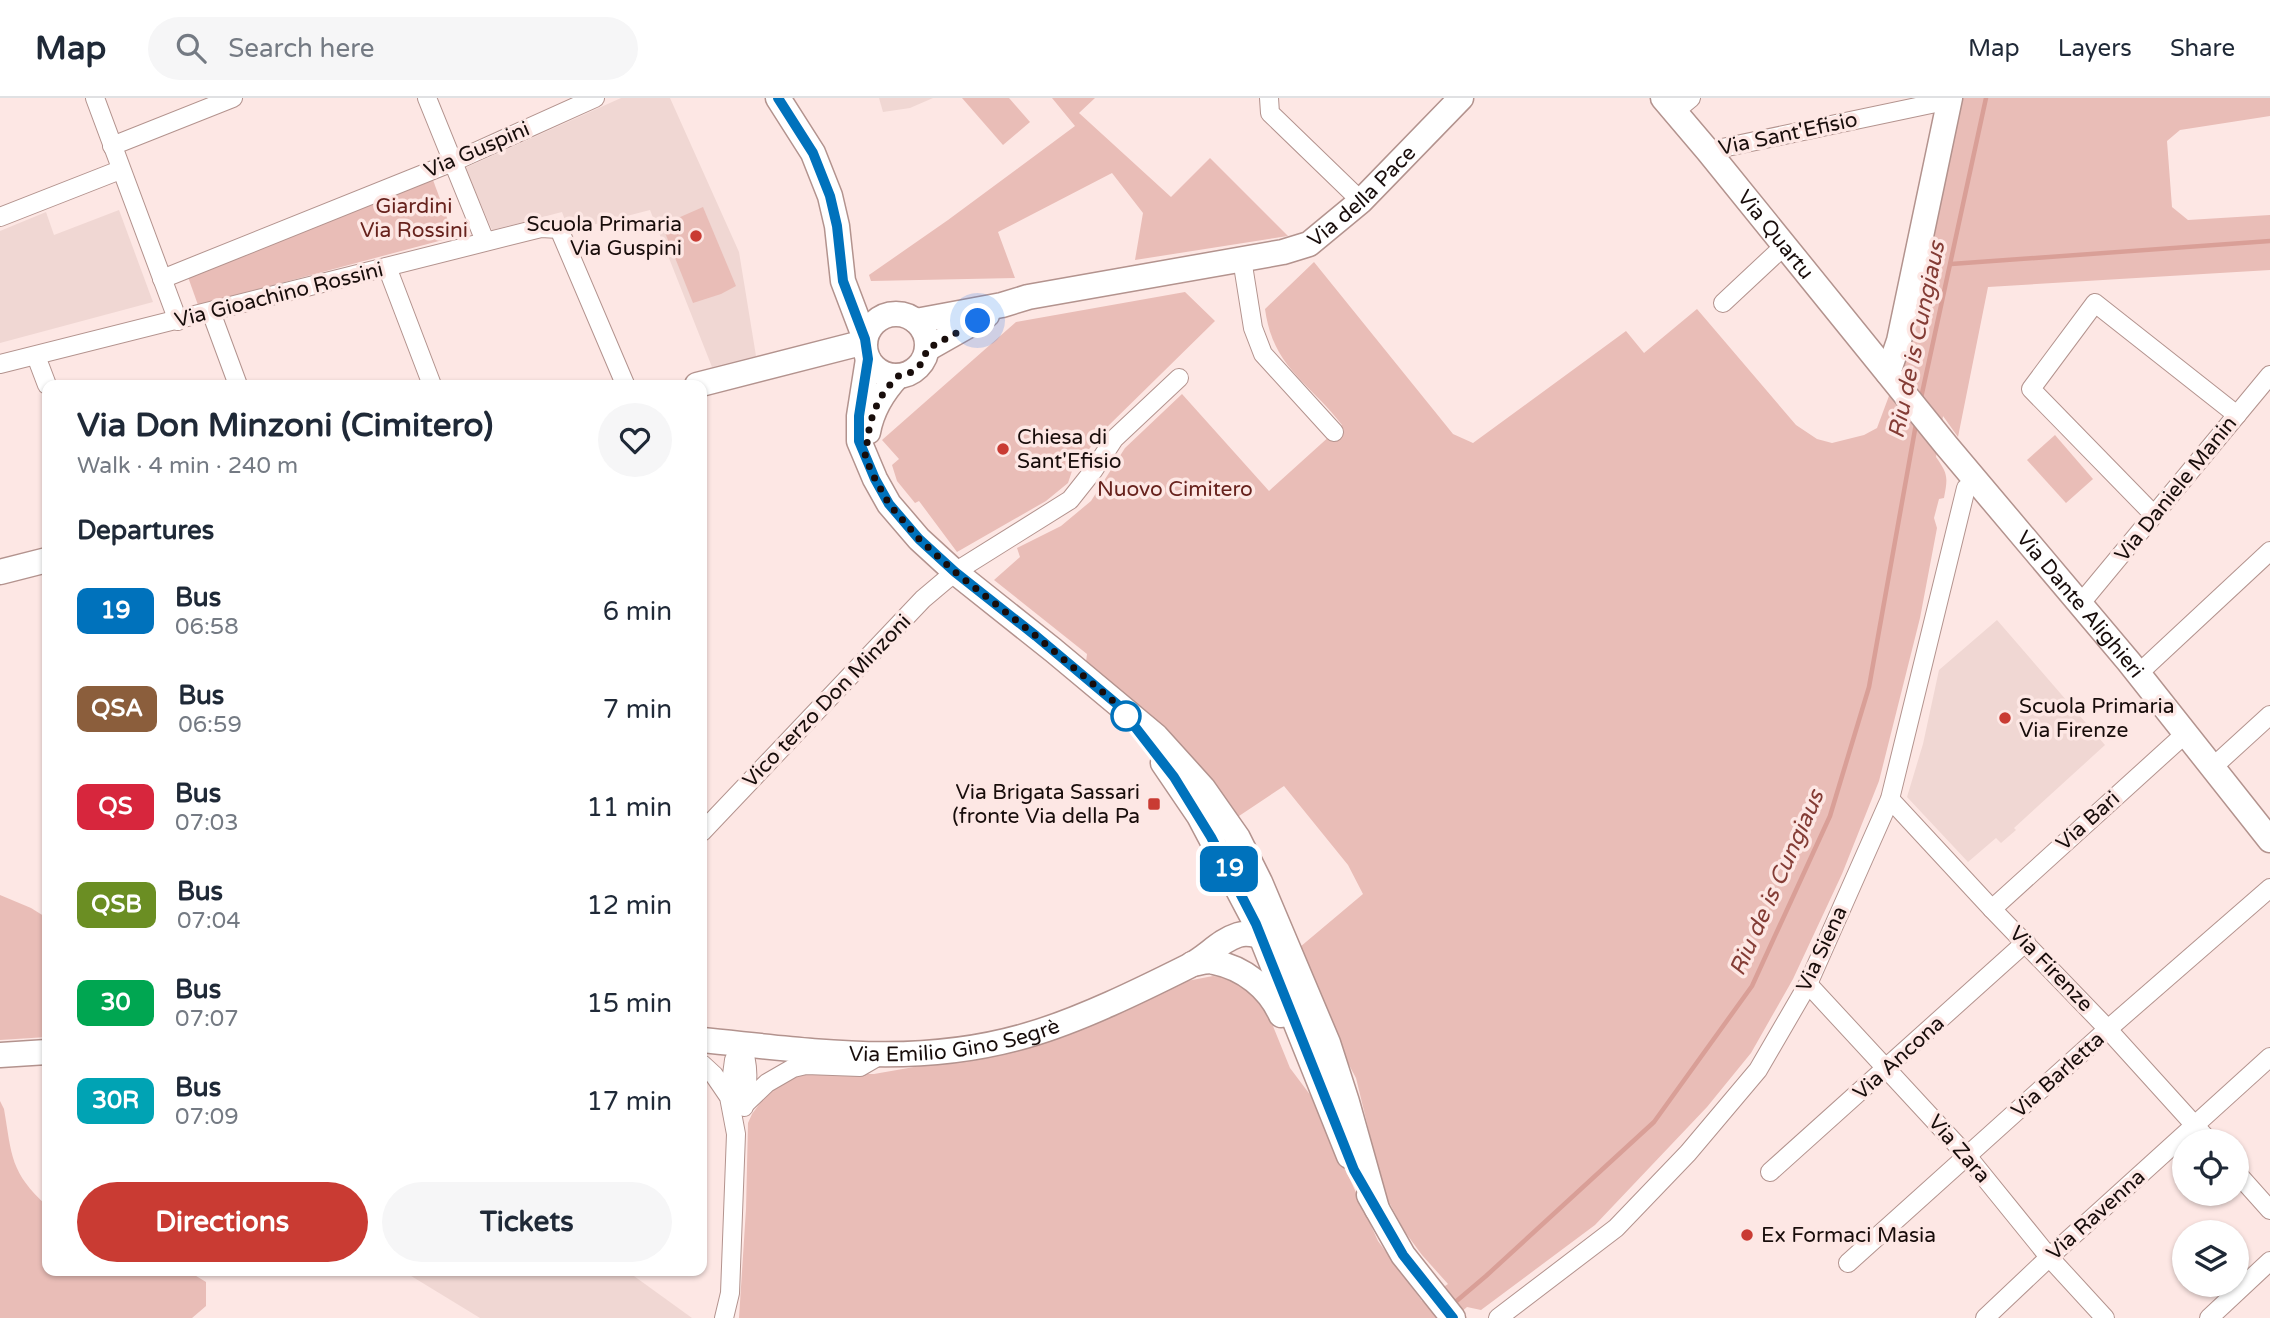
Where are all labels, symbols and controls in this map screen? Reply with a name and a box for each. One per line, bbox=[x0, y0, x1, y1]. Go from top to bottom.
search box bbox=[148, 17, 638, 80]
text: Map bbox=[35, 29, 106, 68]
icon: search bbox=[172, 29, 210, 67]
text: Search here bbox=[228, 33, 374, 64]
text: Map bbox=[1968, 34, 2020, 63]
text: Layers bbox=[2058, 34, 2132, 63]
text: Share bbox=[2170, 34, 2235, 63]
street label: Via Sant'Efisio bbox=[1716, 107, 1860, 161]
street label: Via Guspini bbox=[421, 117, 533, 183]
street label: Via della Pace bbox=[1303, 140, 1421, 252]
street label: Via Quartu bbox=[1732, 185, 1819, 284]
park label: Giardini Via Rossini bbox=[360, 194, 468, 243]
place label: Scuola Primaria Via Guspini bbox=[526, 212, 682, 261]
marker: Scuola Primaria Via Guspini bbox=[688, 228, 704, 244]
water label: Riu de is Cungiaus bbox=[1882, 237, 1952, 441]
street label: Via Gioachino Rossini bbox=[172, 257, 386, 333]
your location bbox=[960, 303, 995, 338]
button: heart bbox=[598, 403, 672, 477]
text: Via Don Minzoni (Cimitero) bbox=[77, 406, 493, 445]
street label: Via Daniele Manin bbox=[2110, 411, 2242, 567]
place label: Chiesa di Sant'Efisio bbox=[1017, 425, 1122, 474]
marker: Chiesa di Sant'Efisio bbox=[995, 441, 1011, 457]
text: Walk · 4 min · 240 m bbox=[77, 452, 298, 480]
park label: Nuovo Cimitero bbox=[1097, 477, 1253, 502]
text: Departures bbox=[77, 515, 214, 546]
street label: Via Dante Alighieri bbox=[2011, 526, 2149, 683]
text: Bus bbox=[175, 582, 221, 613]
text: 19 bbox=[100, 596, 131, 625]
text: 6 min bbox=[603, 596, 672, 627]
street label: Vico terzo Don Minzoni bbox=[738, 609, 916, 793]
text: 06:58 bbox=[175, 613, 239, 641]
text: Bus bbox=[178, 680, 224, 711]
text: QSA bbox=[91, 694, 143, 723]
text: 7 min bbox=[603, 694, 672, 725]
place label: Scuola Primaria Via Firenze bbox=[2019, 694, 2175, 743]
unlabelled marker bbox=[1111, 701, 1141, 731]
marker: Scuola Primaria Via Firenze bbox=[1997, 710, 2013, 726]
text: 06:59 bbox=[178, 711, 242, 739]
text: Bus bbox=[175, 778, 221, 809]
place label: Via Brigata Sassari (fronte Via della Pa bbox=[952, 780, 1140, 829]
water label: Riu de is Cungiaus bbox=[1723, 784, 1831, 980]
street label: Via Bari bbox=[2051, 786, 2125, 856]
text: QS bbox=[98, 792, 133, 821]
text: 11 min bbox=[586, 792, 672, 823]
marker: Via Brigata Sassari (fronte Via della Pa bbox=[1146, 796, 1162, 812]
text: 07:03 bbox=[175, 809, 239, 837]
line badge: 19 bbox=[1198, 846, 1260, 892]
text: 19 bbox=[1214, 854, 1244, 883]
text: Bus bbox=[177, 876, 223, 907]
text: QSB bbox=[91, 890, 142, 919]
text: 12 min bbox=[586, 890, 672, 921]
street label: Via Siena bbox=[1791, 902, 1853, 996]
text: 07:04 bbox=[177, 907, 241, 935]
street label: Via Firenze bbox=[2004, 921, 2098, 1017]
text: Bus bbox=[175, 974, 221, 1005]
text: 30 bbox=[100, 988, 131, 1017]
text: 15 min bbox=[586, 988, 672, 1019]
text: 07:07 bbox=[175, 1005, 239, 1033]
street label: Via Ancona bbox=[1848, 1011, 1950, 1105]
street label: Via Emilio Gino Segrè bbox=[848, 1013, 1063, 1067]
street label: Via Barletta bbox=[2006, 1027, 2110, 1123]
text: Bus bbox=[175, 1072, 221, 1103]
text: 30R bbox=[92, 1086, 139, 1115]
text: 17 min bbox=[586, 1086, 672, 1117]
text: 07:09 bbox=[175, 1103, 239, 1131]
street label: Via Zara bbox=[1923, 1110, 1995, 1188]
map controls bbox=[2172, 1129, 2249, 1297]
button: locate bbox=[2172, 1129, 2249, 1206]
street label: Via Ravenna bbox=[2042, 1164, 2150, 1266]
button: Directions bbox=[77, 1182, 368, 1262]
button: Tickets bbox=[382, 1182, 672, 1262]
button: layers bbox=[2172, 1220, 2249, 1297]
place label: Ex Formaci Masia bbox=[1761, 1223, 1936, 1248]
marker: Ex Formaci Masia bbox=[1739, 1227, 1755, 1243]

